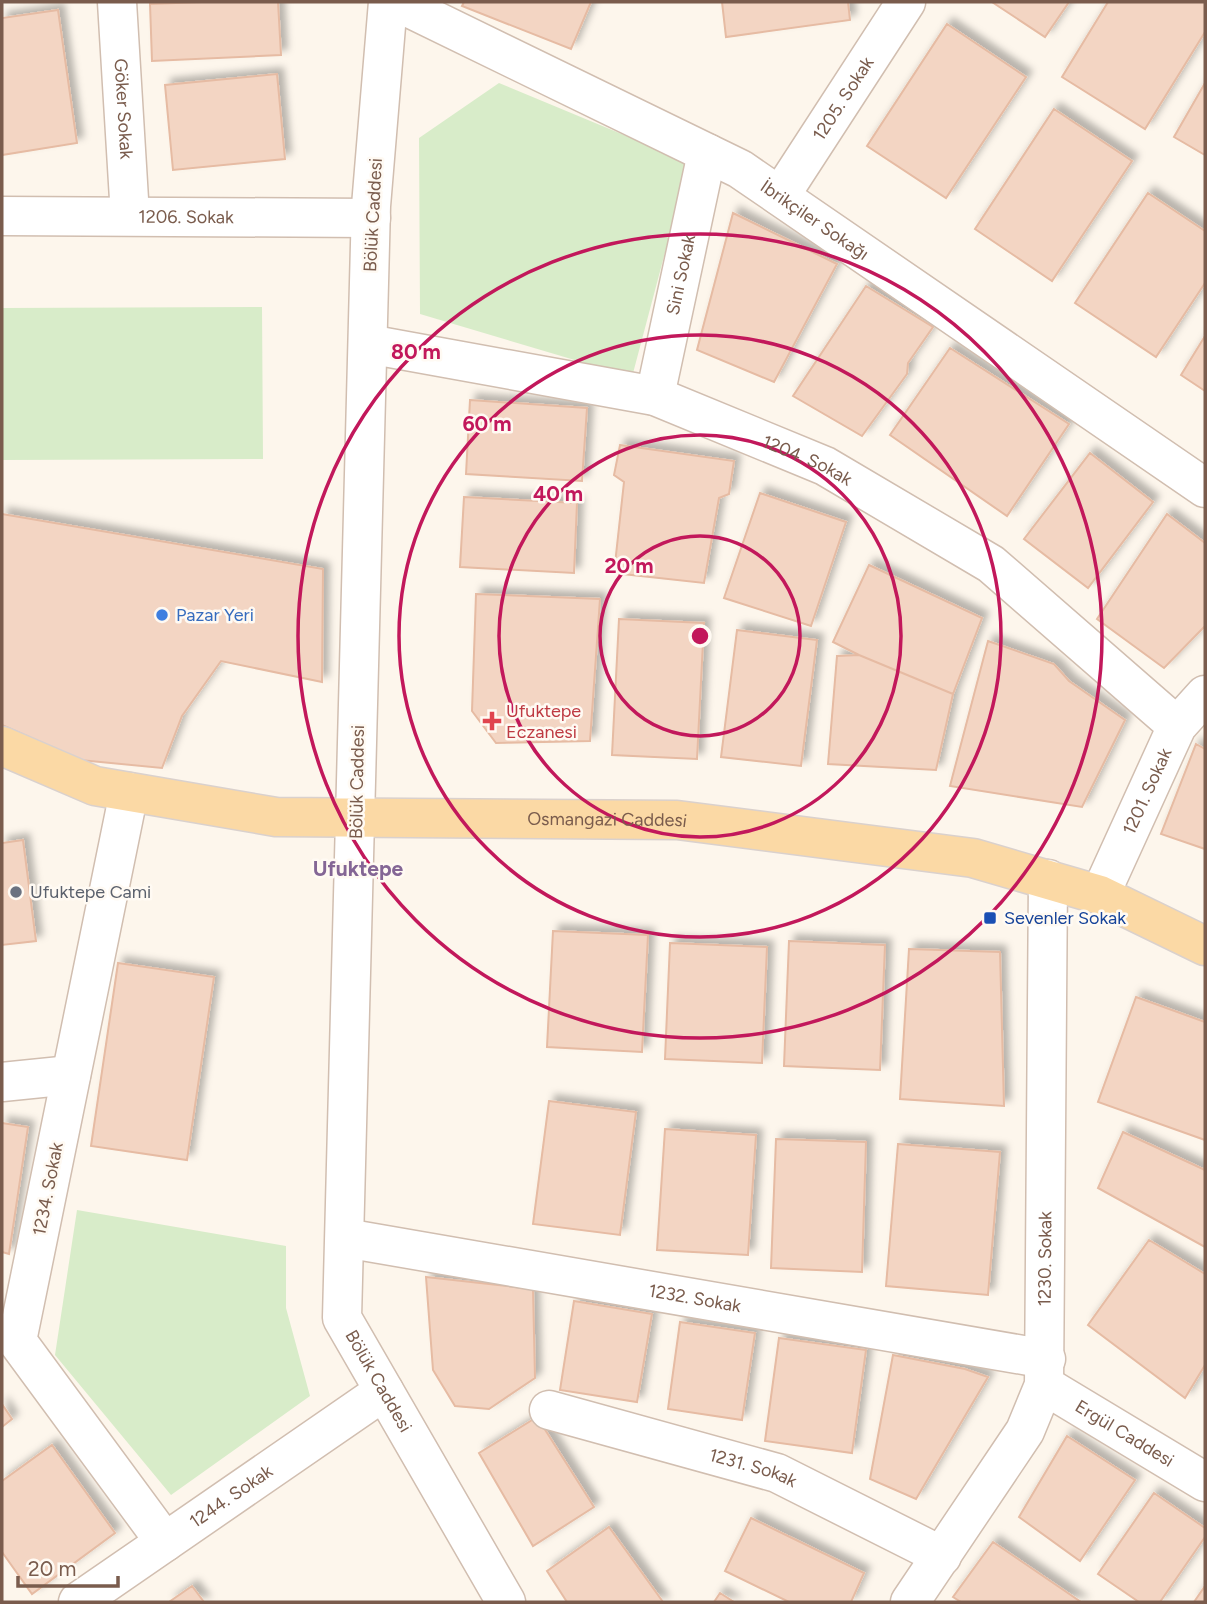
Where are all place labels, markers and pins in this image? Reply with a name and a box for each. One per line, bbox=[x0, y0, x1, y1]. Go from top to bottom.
place label: Pazar Yeri bbox=[176, 604, 254, 626]
marker: Pazar Yeri bbox=[154, 607, 170, 623]
centre of rings bbox=[688, 624, 712, 648]
place label: Ufuktepe Eczanesi bbox=[506, 700, 581, 743]
marker: Ufuktepe Eczanesi bbox=[484, 713, 500, 729]
place label: Ufuktepe Cami bbox=[30, 881, 151, 903]
marker: Ufuktepe Cami bbox=[8, 884, 24, 900]
place label: Sevenler Sokak bbox=[1004, 907, 1126, 929]
marker: Sevenler Sokak bbox=[982, 910, 998, 926]

